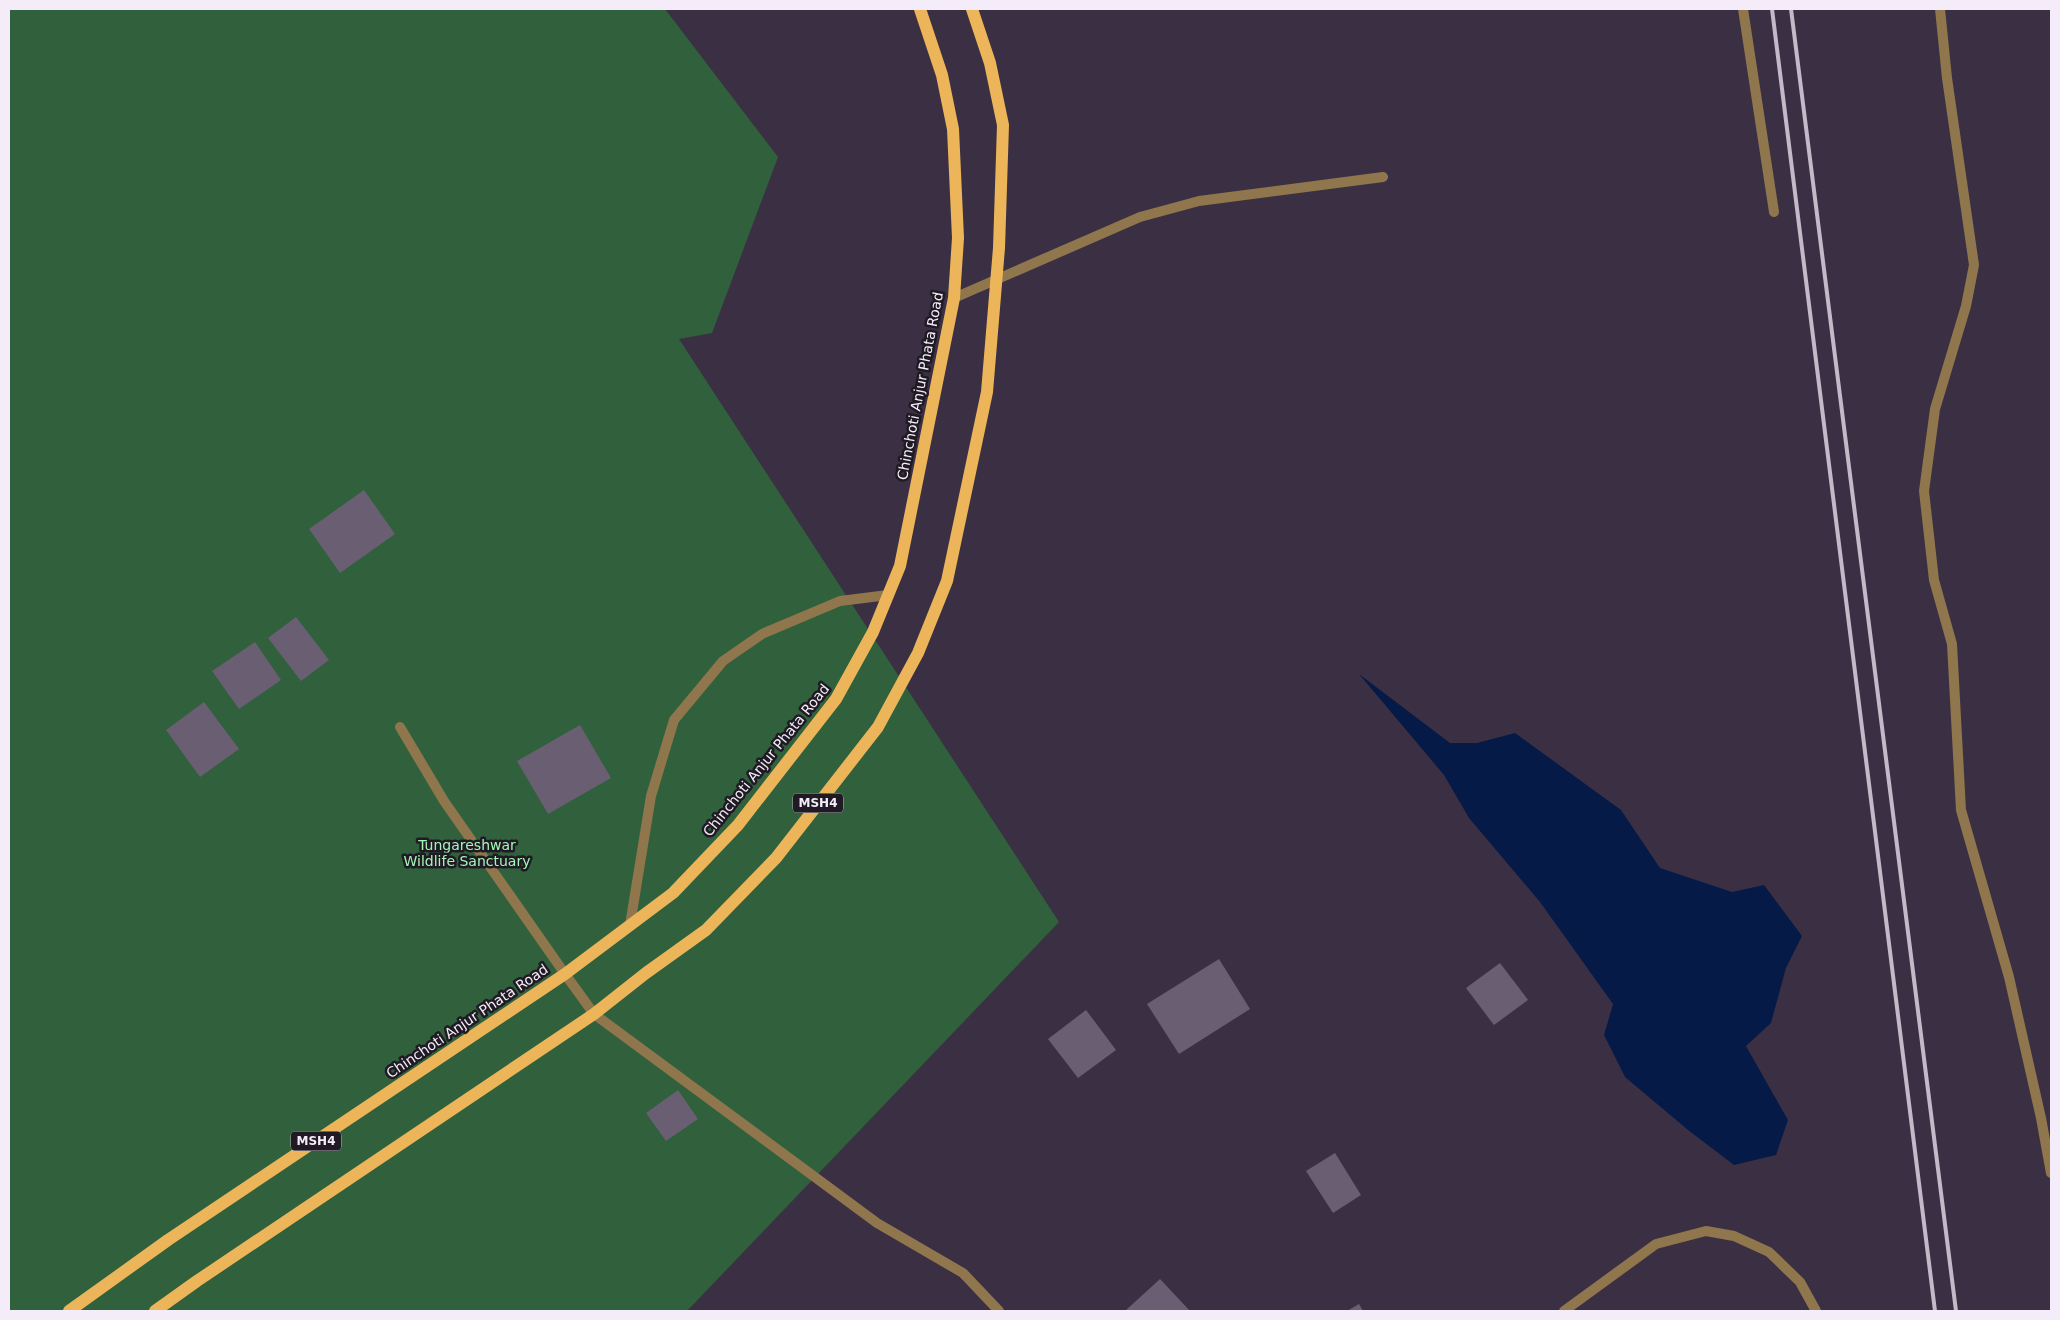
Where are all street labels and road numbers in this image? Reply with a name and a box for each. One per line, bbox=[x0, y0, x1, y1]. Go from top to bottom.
street label: Chinchoti Anjur Phata Road bbox=[894, 291, 946, 481]
street label: Chinchoti Anjur Phata Road bbox=[700, 681, 832, 839]
road number: MSH4 bbox=[793, 794, 843, 812]
street label: Chinchoti Anjur Phata Road bbox=[383, 961, 551, 1081]
road number: MSH4 bbox=[291, 1132, 341, 1150]

